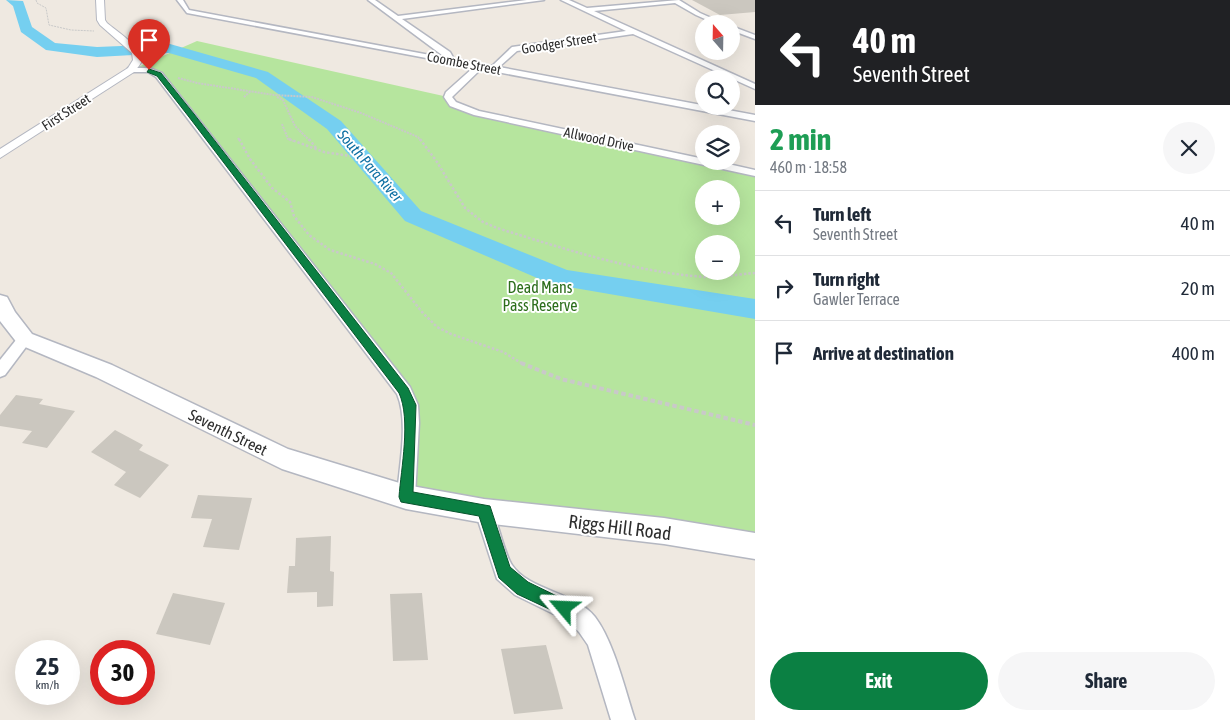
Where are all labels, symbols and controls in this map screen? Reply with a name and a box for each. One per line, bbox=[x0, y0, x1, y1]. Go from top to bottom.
north arrow bbox=[695, 15, 740, 60]
map controls bbox=[695, 15, 740, 280]
pin bbox=[128, 19, 170, 70]
icon: left bbox=[770, 20, 835, 85]
text: 40 m bbox=[853, 20, 916, 60]
icon: arrive bbox=[135, 26, 163, 54]
street label: Goodger Street bbox=[520, 29, 598, 57]
street label: Coombe Street bbox=[426, 48, 502, 78]
text: Seventh Street bbox=[853, 61, 970, 87]
button: search bbox=[695, 70, 740, 115]
street label: First Street bbox=[39, 90, 93, 134]
text: 2 min bbox=[770, 122, 831, 156]
button: close bbox=[1163, 122, 1215, 174]
street label: Allwood Drive bbox=[562, 124, 636, 154]
button: layers bbox=[695, 125, 740, 170]
water label: South Para River bbox=[334, 126, 407, 206]
text: 460 m · 18:58 bbox=[770, 158, 847, 176]
button: + bbox=[695, 180, 740, 225]
text: Turn left bbox=[813, 203, 871, 225]
icon: left bbox=[770, 209, 798, 237]
text: 40 m bbox=[1181, 212, 1215, 234]
text: Seventh Street bbox=[813, 225, 898, 243]
button: − bbox=[695, 235, 740, 280]
text: Turn right bbox=[813, 268, 880, 290]
icon: right bbox=[770, 274, 798, 302]
text: 20 m bbox=[1181, 277, 1215, 299]
park label: Dead Mans Pass Reserve bbox=[502, 278, 578, 314]
text: Gawler Terrace bbox=[813, 290, 900, 308]
icon: arrive bbox=[770, 339, 798, 367]
text: Arrive at destination bbox=[813, 342, 954, 364]
text: 400 m bbox=[1172, 342, 1215, 364]
street label: Seventh Street bbox=[186, 405, 270, 459]
street label: Riggs Hill Road bbox=[567, 510, 673, 544]
position arrow bbox=[537, 581, 589, 633]
speed limit sign: 30 bbox=[90, 640, 155, 705]
text: 25 bbox=[36, 652, 59, 680]
button: Exit bbox=[770, 652, 988, 710]
button: Share bbox=[998, 652, 1215, 710]
text: km/h bbox=[36, 678, 59, 692]

